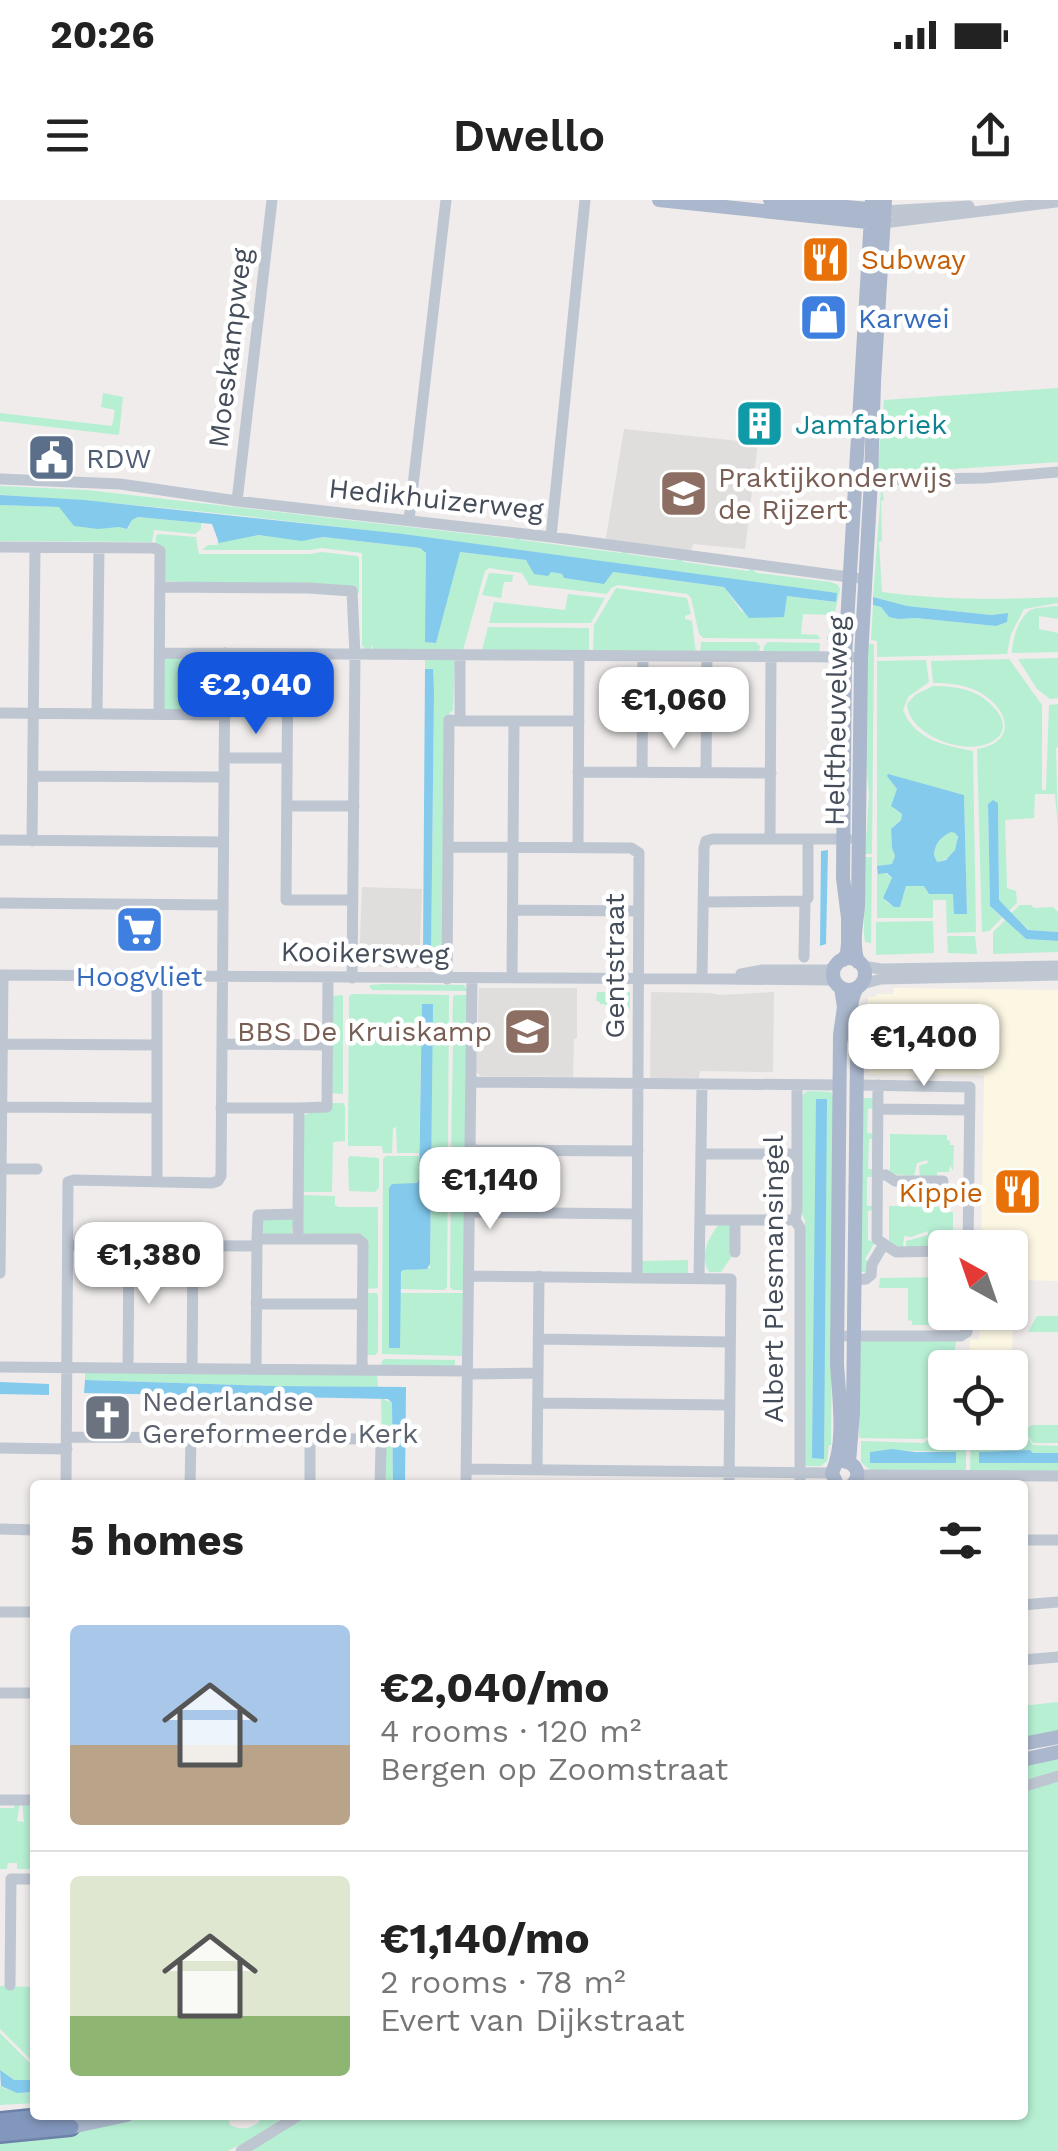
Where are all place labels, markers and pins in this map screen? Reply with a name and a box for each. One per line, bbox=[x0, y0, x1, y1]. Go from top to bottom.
restaurant icon: Subway bbox=[800, 233, 852, 285]
place label: Subway bbox=[861, 243, 966, 276]
shop icon: Karwei bbox=[797, 292, 849, 344]
place label: Karwei bbox=[858, 302, 950, 335]
building icon: Jamfabriek bbox=[734, 398, 786, 450]
place label: Jamfabriek bbox=[795, 408, 947, 441]
public building icon: RDW bbox=[25, 432, 77, 484]
place label: RDW bbox=[86, 442, 152, 475]
place label: Praktijkonderwijs de Rijzert bbox=[718, 461, 952, 526]
school or university icon: Praktijkonderwijs de Rijzert bbox=[657, 467, 709, 519]
pin: €2,040 bbox=[175, 652, 337, 737]
pin: €1,060 bbox=[593, 667, 755, 752]
supermarket icon: Hoogvliet bbox=[113, 903, 165, 955]
place label: Hoogvliet bbox=[76, 960, 203, 993]
pin: €1,400 bbox=[843, 1004, 1005, 1089]
school or university icon: BBS De Kruiskamp bbox=[501, 1005, 553, 1057]
place label: BBS De Kruiskamp bbox=[237, 1015, 492, 1048]
pin: €1,140 bbox=[409, 1147, 571, 1232]
restaurant icon: Kippie bbox=[992, 1166, 1044, 1218]
place label: Kippie bbox=[898, 1176, 983, 1209]
pin: €1,380 bbox=[68, 1222, 230, 1307]
place label: Nederlandse Gereformeerde Kerk bbox=[142, 1385, 418, 1450]
church icon: Nederlandse Gereformeerde Kerk bbox=[81, 1391, 133, 1443]

